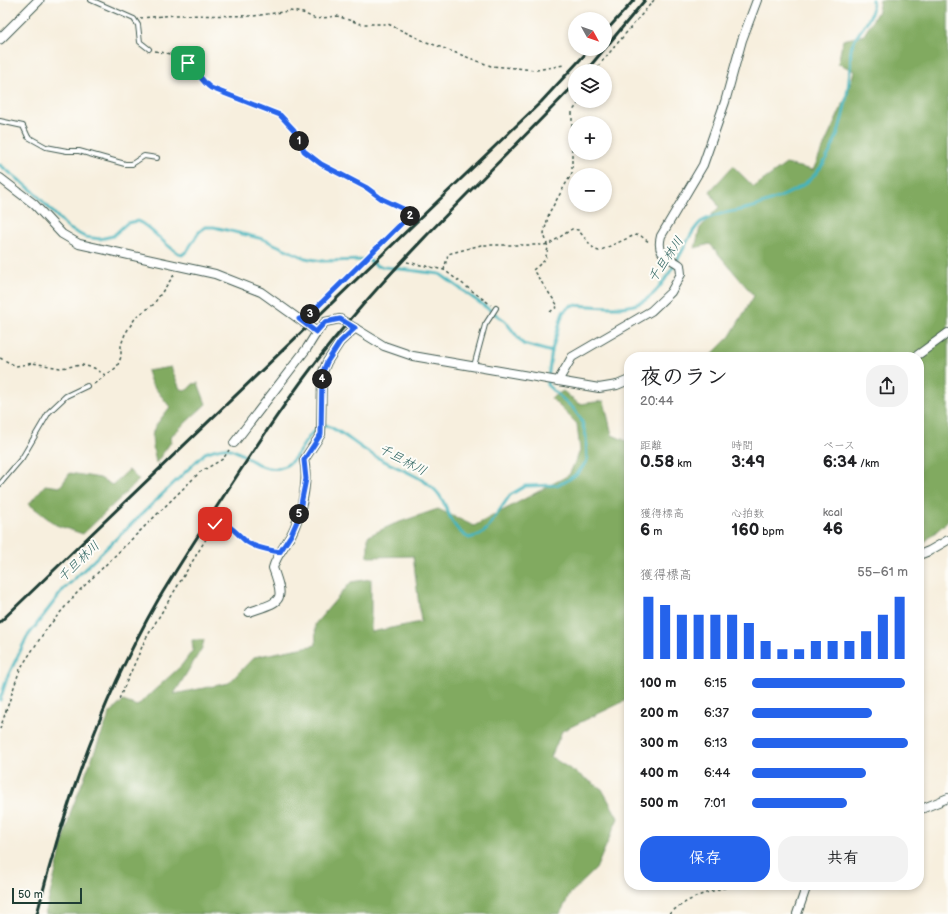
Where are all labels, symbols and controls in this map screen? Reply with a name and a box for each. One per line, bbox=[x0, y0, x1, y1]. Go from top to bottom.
north arrow bbox=[568, 12, 612, 56]
map controls bbox=[568, 12, 612, 212]
pin bbox=[171, 46, 205, 80]
icon: arrive bbox=[177, 52, 199, 74]
button: layers bbox=[568, 64, 612, 108]
button: + bbox=[568, 116, 612, 160]
pin: 1 bbox=[289, 131, 309, 151]
text: 1 bbox=[297, 134, 301, 147]
button: − bbox=[568, 168, 612, 212]
pin: 2 bbox=[400, 206, 420, 226]
text: 2 bbox=[407, 209, 413, 222]
water label: 千旦林川 bbox=[645, 234, 687, 286]
pin: 3 bbox=[300, 304, 320, 324]
text: 3 bbox=[307, 307, 313, 320]
text: 夜のラン bbox=[640, 364, 728, 391]
button: share bbox=[866, 365, 908, 407]
pin: 4 bbox=[312, 369, 332, 389]
text: 4 bbox=[319, 372, 325, 385]
text: 20:44 bbox=[640, 393, 674, 409]
text: 距離 bbox=[640, 439, 662, 452]
text: 時間 bbox=[731, 439, 753, 452]
text: ペース bbox=[823, 439, 855, 452]
water label: 千旦林川 bbox=[376, 441, 429, 479]
text: 0.58 bbox=[640, 452, 674, 472]
text: 3:49 bbox=[731, 452, 765, 472]
text: 6:34 bbox=[823, 452, 857, 472]
text: km bbox=[674, 457, 692, 470]
text: /km bbox=[857, 457, 879, 470]
pin: 5 bbox=[289, 504, 309, 524]
text: kcal bbox=[823, 506, 842, 519]
pin bbox=[198, 507, 232, 541]
text: 5 bbox=[296, 507, 302, 520]
text: 獲得標高 bbox=[640, 507, 684, 520]
text: 心拍数 bbox=[731, 507, 764, 520]
icon: check bbox=[204, 513, 226, 535]
text: 46 bbox=[823, 519, 843, 539]
text: 6 bbox=[640, 520, 650, 540]
text: 160 bbox=[731, 520, 759, 540]
text: m bbox=[650, 525, 662, 538]
text: bpm bbox=[759, 525, 784, 538]
water label: 千旦林川 bbox=[54, 538, 103, 586]
text: 55–61 m bbox=[857, 564, 908, 580]
text: 獲得標高 bbox=[640, 567, 692, 583]
text: 100 m bbox=[640, 675, 676, 691]
text: 6:15 bbox=[704, 675, 727, 691]
text: 200 m bbox=[640, 705, 678, 721]
text: 6:37 bbox=[704, 705, 729, 721]
text: 300 m bbox=[640, 735, 678, 751]
text: 6:13 bbox=[704, 735, 728, 751]
text: 400 m bbox=[640, 765, 678, 781]
text: 6:44 bbox=[704, 765, 730, 781]
text: 500 m bbox=[640, 795, 678, 811]
text: 7:01 bbox=[704, 795, 726, 811]
button: 保存 bbox=[640, 836, 770, 882]
button: 共有 bbox=[778, 836, 908, 882]
scale bar bbox=[12, 886, 82, 905]
text: 50 m bbox=[18, 888, 43, 901]

